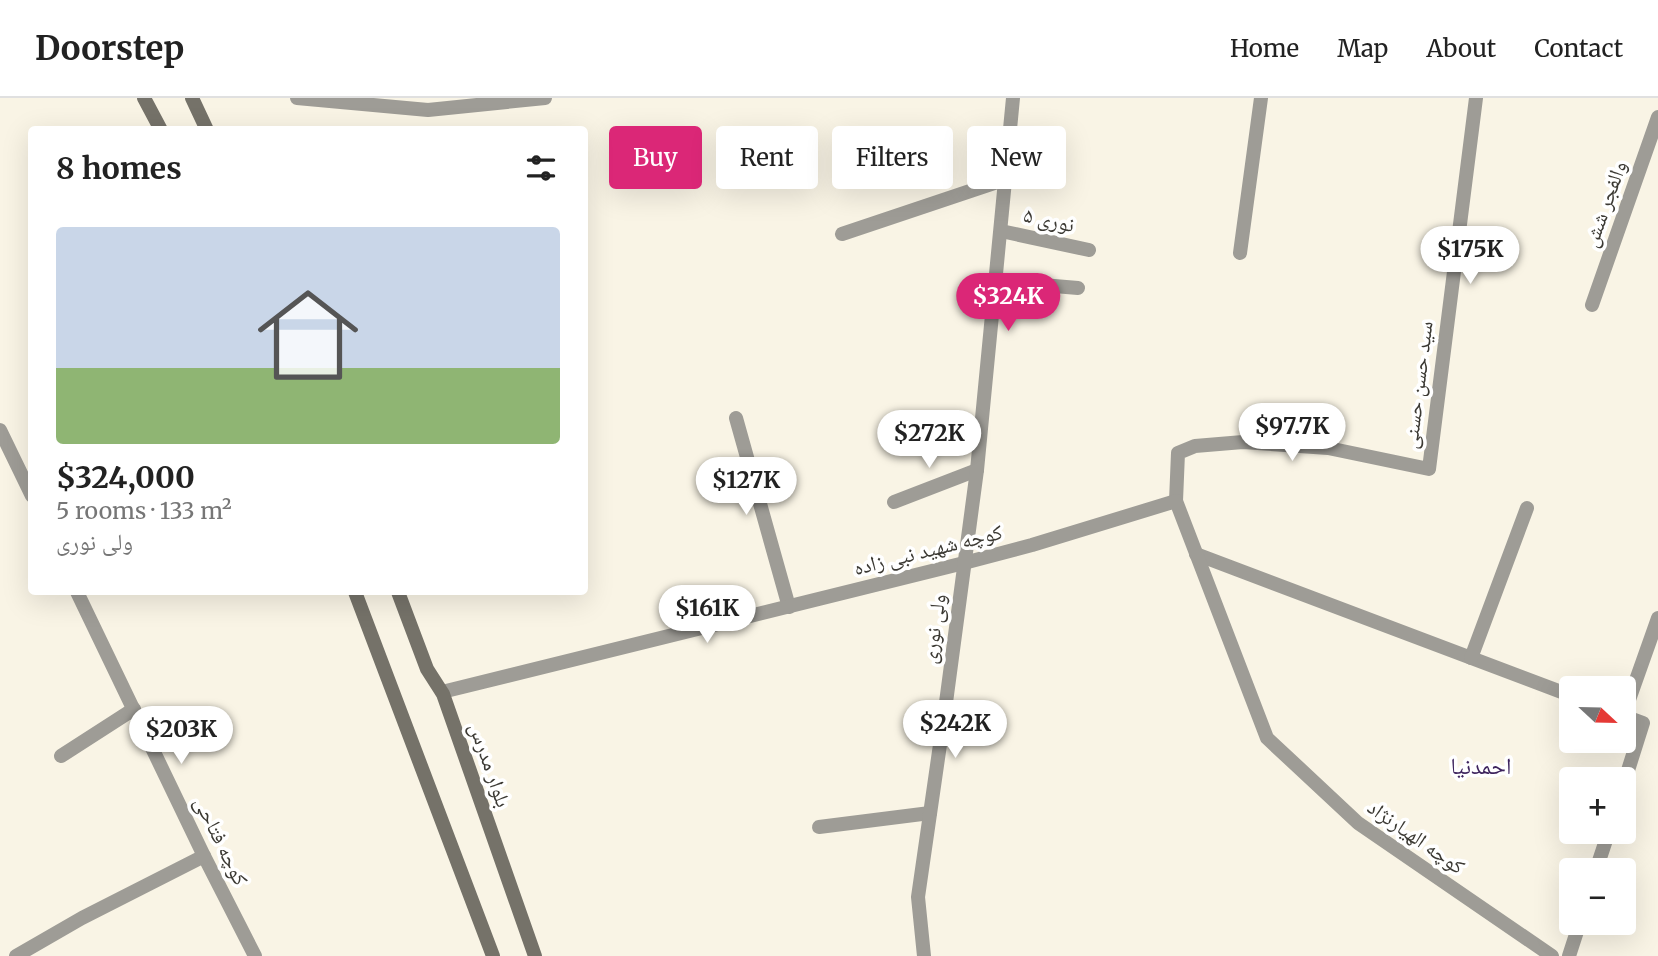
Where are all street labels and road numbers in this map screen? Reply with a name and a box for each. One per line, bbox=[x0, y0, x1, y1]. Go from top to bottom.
street label: والفجر شش bbox=[1576, 157, 1633, 251]
street label: نوری ۵ bbox=[1021, 201, 1077, 238]
street label: سید حسن حسنی bbox=[1396, 319, 1439, 450]
street label: کوچه شهید نبی زاده bbox=[851, 518, 1005, 581]
street label: ولی نوری bbox=[915, 592, 952, 666]
street label: بلوار مدرس bbox=[463, 719, 518, 811]
street label: کوچه فتاحی bbox=[188, 792, 255, 890]
street label: کوچه الهیارنژاد bbox=[1362, 793, 1470, 880]

